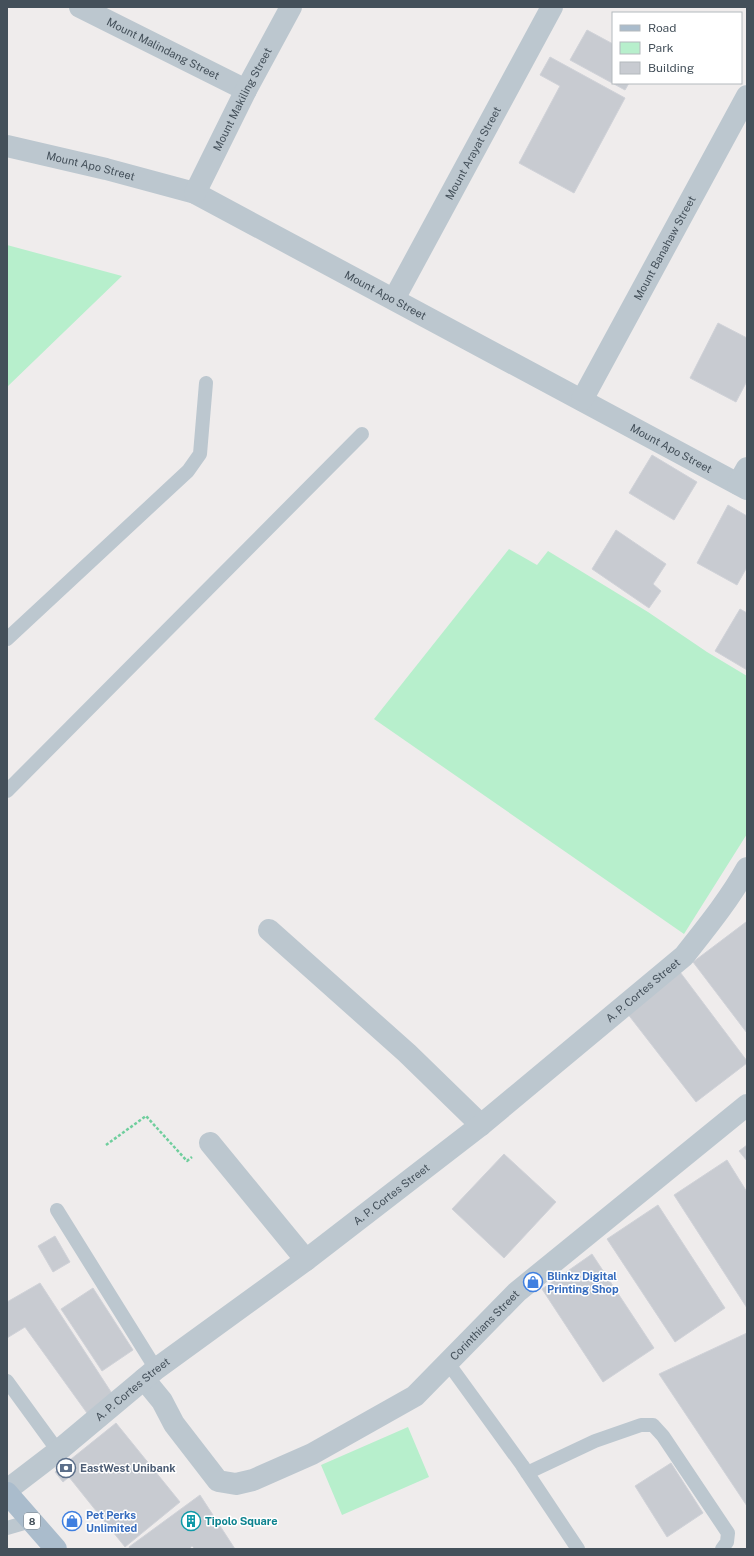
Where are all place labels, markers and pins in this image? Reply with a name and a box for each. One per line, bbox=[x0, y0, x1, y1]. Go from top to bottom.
place label: Blinkz Digital Printing Shop bbox=[547, 1270, 619, 1295]
shop icon: Blinkz Digital Printing Shop bbox=[522, 1271, 544, 1293]
bank icon: EastWest Unibank bbox=[55, 1457, 77, 1479]
place label: EastWest Unibank bbox=[80, 1462, 176, 1474]
place label: Pet Perks Unlimited bbox=[86, 1509, 137, 1534]
shop icon: Pet Perks Unlimited bbox=[61, 1510, 83, 1532]
building icon: Tipolo Square bbox=[180, 1510, 202, 1532]
place label: Tipolo Square bbox=[205, 1515, 278, 1527]

